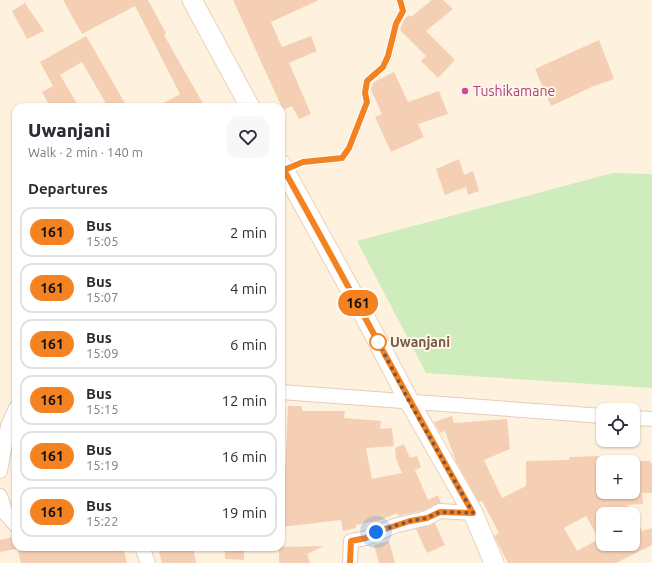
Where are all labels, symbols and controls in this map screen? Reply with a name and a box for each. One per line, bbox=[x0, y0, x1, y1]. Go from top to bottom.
place label: Tushikamane bbox=[473, 83, 555, 99]
marker: Tushikamane bbox=[460, 86, 470, 96]
button: heart bbox=[227, 116, 269, 158]
text: Uwanjani bbox=[28, 119, 111, 141]
text: Walk · 2 min · 140 m bbox=[28, 145, 143, 159]
text: Departures bbox=[28, 180, 108, 197]
text: Bus bbox=[86, 217, 112, 234]
text: 161 bbox=[40, 224, 64, 240]
text: 2 min bbox=[230, 224, 267, 241]
text: 15:05 bbox=[86, 234, 119, 248]
text: Bus bbox=[86, 273, 112, 290]
text: 161 bbox=[40, 280, 64, 296]
text: 4 min bbox=[230, 280, 267, 297]
text: 15:07 bbox=[86, 290, 119, 304]
line badge: 161 bbox=[335, 290, 381, 316]
text: 161 bbox=[346, 295, 370, 311]
text: Bus bbox=[86, 329, 112, 346]
marker: Uwanjani bbox=[369, 333, 387, 351]
place label: Uwanjani bbox=[390, 334, 450, 350]
text: 161 bbox=[40, 336, 64, 352]
text: 6 min bbox=[230, 336, 267, 353]
text: 15:09 bbox=[86, 346, 119, 360]
text: Bus bbox=[86, 385, 112, 402]
text: 161 bbox=[40, 392, 64, 408]
text: 12 min bbox=[221, 392, 267, 409]
text: 15:15 bbox=[86, 402, 119, 416]
map controls bbox=[596, 403, 640, 551]
button: locate bbox=[596, 403, 640, 447]
text: Bus bbox=[86, 441, 112, 458]
text: 161 bbox=[40, 448, 64, 464]
text: 16 min bbox=[221, 448, 267, 465]
button: + bbox=[596, 455, 640, 499]
text: 15:19 bbox=[86, 458, 119, 472]
text: Bus bbox=[86, 497, 112, 514]
text: 161 bbox=[40, 504, 64, 520]
text: 19 min bbox=[221, 504, 267, 521]
button: − bbox=[596, 507, 640, 551]
text: 15:22 bbox=[86, 514, 119, 528]
your location bbox=[366, 522, 386, 542]

